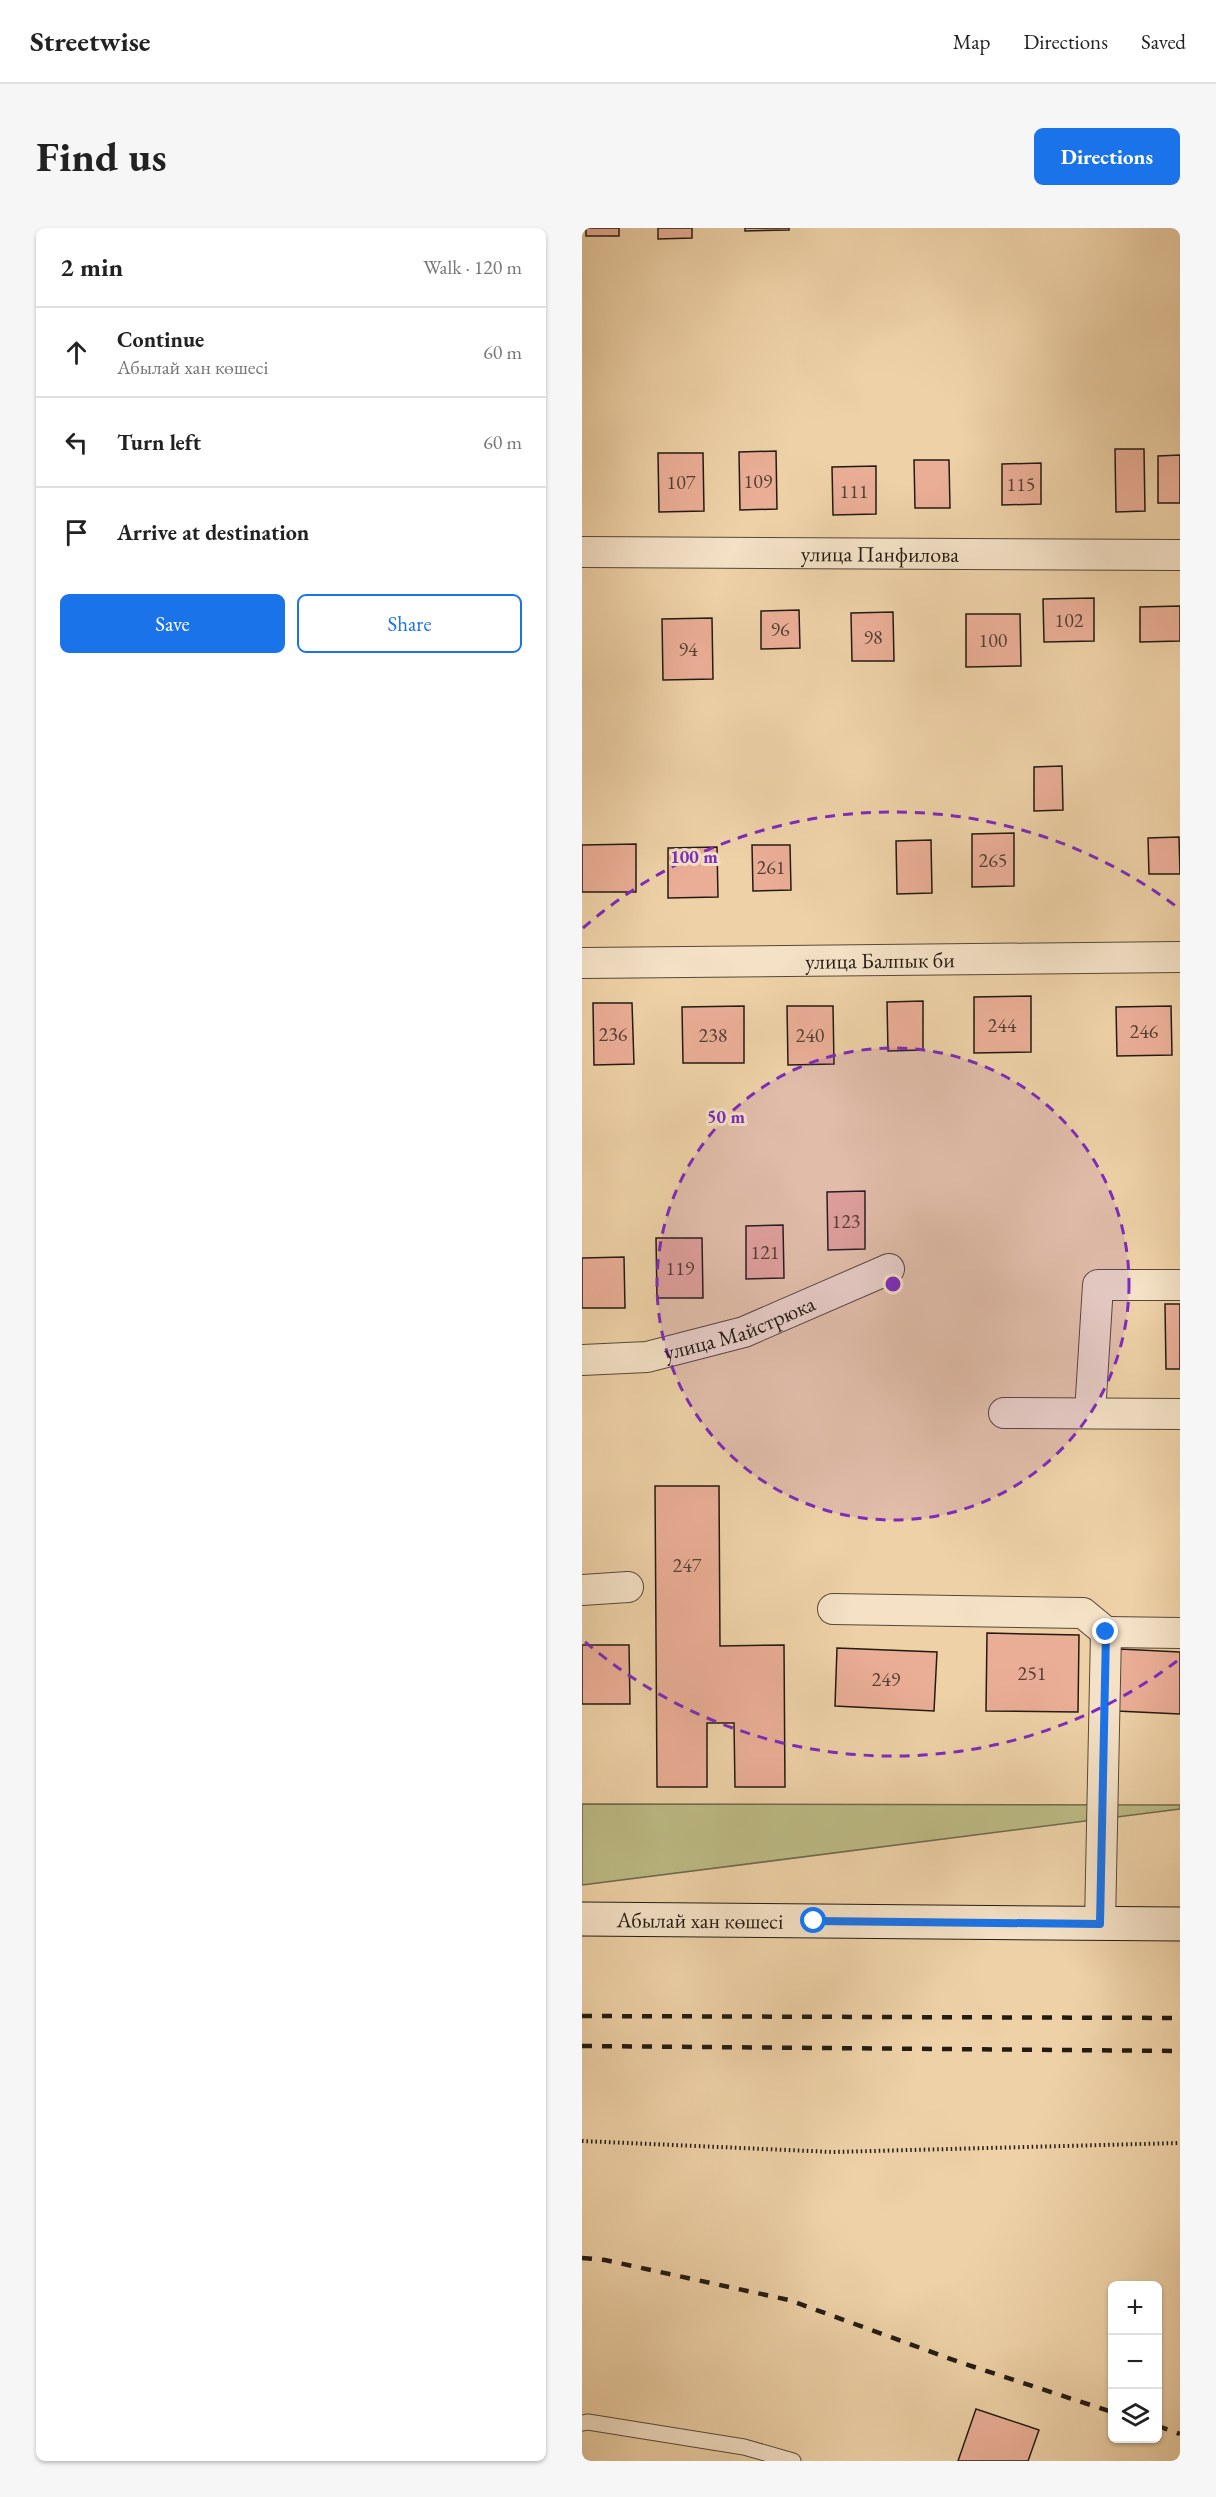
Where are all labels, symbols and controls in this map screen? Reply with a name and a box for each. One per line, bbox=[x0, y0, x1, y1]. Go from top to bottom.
text: Streetwise bbox=[30, 23, 150, 59]
text: Map bbox=[953, 28, 990, 55]
text: Directions bbox=[1023, 28, 1108, 55]
text: Saved bbox=[1141, 28, 1186, 55]
button: Directions bbox=[1034, 128, 1180, 185]
text: Find us bbox=[36, 129, 167, 184]
text: 2 min bbox=[60, 250, 123, 284]
text: Walk · 120 m bbox=[423, 254, 522, 280]
text: Continue bbox=[117, 325, 204, 354]
icon: ahead bbox=[60, 336, 93, 369]
text: 60 m bbox=[483, 339, 522, 365]
text: Абылай хан көшесі bbox=[117, 354, 268, 380]
icon: left bbox=[60, 426, 93, 459]
text: Turn left bbox=[117, 428, 201, 457]
text: 60 m bbox=[483, 429, 522, 455]
house number: 109 bbox=[744, 468, 773, 494]
house number: 107 bbox=[667, 469, 696, 495]
house number: 115 bbox=[1007, 471, 1035, 497]
house number: 111 bbox=[840, 478, 868, 504]
icon: arrive bbox=[60, 516, 93, 549]
text: Arrive at destination bbox=[117, 518, 309, 547]
street label: улица Панфилова bbox=[801, 539, 959, 568]
button: Save bbox=[60, 594, 285, 653]
button: Share bbox=[297, 594, 522, 653]
house number: 102 bbox=[1055, 607, 1084, 633]
house number: 96 bbox=[770, 616, 790, 642]
house number: 98 bbox=[863, 624, 883, 650]
house number: 100 bbox=[979, 627, 1008, 653]
house number: 94 bbox=[678, 636, 698, 662]
text: 100 m bbox=[670, 845, 718, 868]
house number: 265 bbox=[979, 847, 1007, 873]
house number: 261 bbox=[757, 854, 785, 880]
street label: улица Балпык би bbox=[805, 945, 955, 975]
house number: 244 bbox=[988, 1012, 1017, 1038]
house number: 246 bbox=[1130, 1018, 1159, 1044]
house number: 236 bbox=[599, 1021, 628, 1047]
house number: 238 bbox=[699, 1022, 727, 1048]
house number: 240 bbox=[796, 1022, 825, 1048]
text: 50 m bbox=[707, 1105, 745, 1128]
house number: 123 bbox=[832, 1208, 860, 1234]
house number: 121 bbox=[751, 1239, 779, 1265]
house number: 119 bbox=[666, 1255, 695, 1281]
centre of rings bbox=[883, 1274, 903, 1294]
street label: улица Майстрюка bbox=[661, 1288, 820, 1367]
house number: 247 bbox=[673, 1552, 702, 1578]
route end bbox=[1092, 1618, 1118, 1644]
house number: 251 bbox=[1018, 1660, 1046, 1686]
house number: 249 bbox=[872, 1666, 901, 1692]
street label: Абылай хан көшесі bbox=[616, 1905, 783, 1935]
route start bbox=[800, 1907, 826, 1933]
map controls bbox=[1108, 2281, 1162, 2443]
button: + bbox=[1108, 2281, 1162, 2335]
button: − bbox=[1108, 2335, 1162, 2389]
button: layers bbox=[1108, 2389, 1162, 2443]

